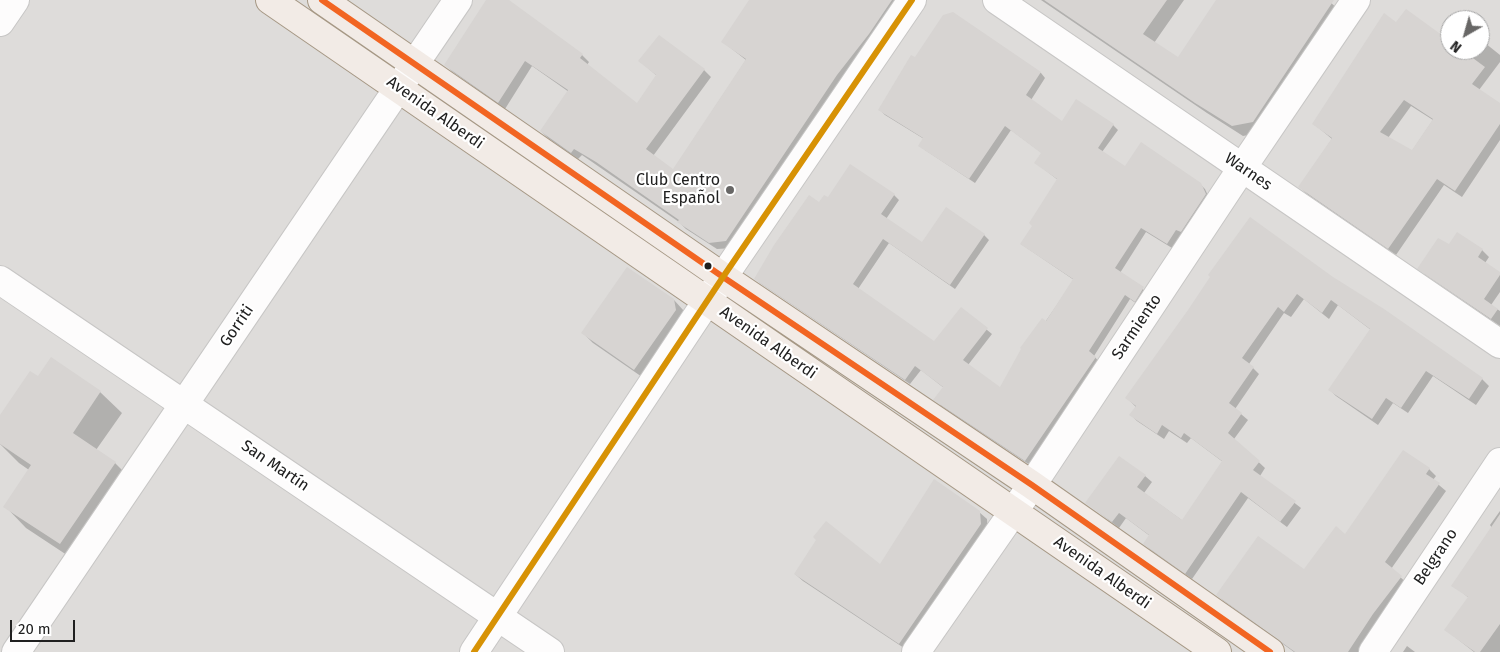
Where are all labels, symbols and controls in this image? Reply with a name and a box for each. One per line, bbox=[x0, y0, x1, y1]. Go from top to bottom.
north arrow bbox=[1440, 10, 1490, 60]
text: N bbox=[1447, 37, 1465, 56]
street label: Avenida Alberdi bbox=[383, 72, 487, 154]
street label: Warnes bbox=[1221, 149, 1275, 195]
place label: Club Centro Español bbox=[636, 171, 720, 209]
marker: Club Centro Español bbox=[724, 184, 736, 196]
unlabelled marker bbox=[703, 261, 713, 271]
street label: Sarmiento bbox=[1108, 291, 1166, 363]
street label: Gorriti bbox=[216, 301, 258, 351]
street label: Avenida Alberdi bbox=[716, 302, 820, 384]
street label: San Martín bbox=[237, 436, 313, 496]
street label: Belgrano bbox=[1410, 525, 1462, 589]
street label: Avenida Alberdi bbox=[1050, 532, 1154, 614]
scale bar bbox=[12, 610, 78, 642]
text: 20 m bbox=[18, 620, 51, 638]

